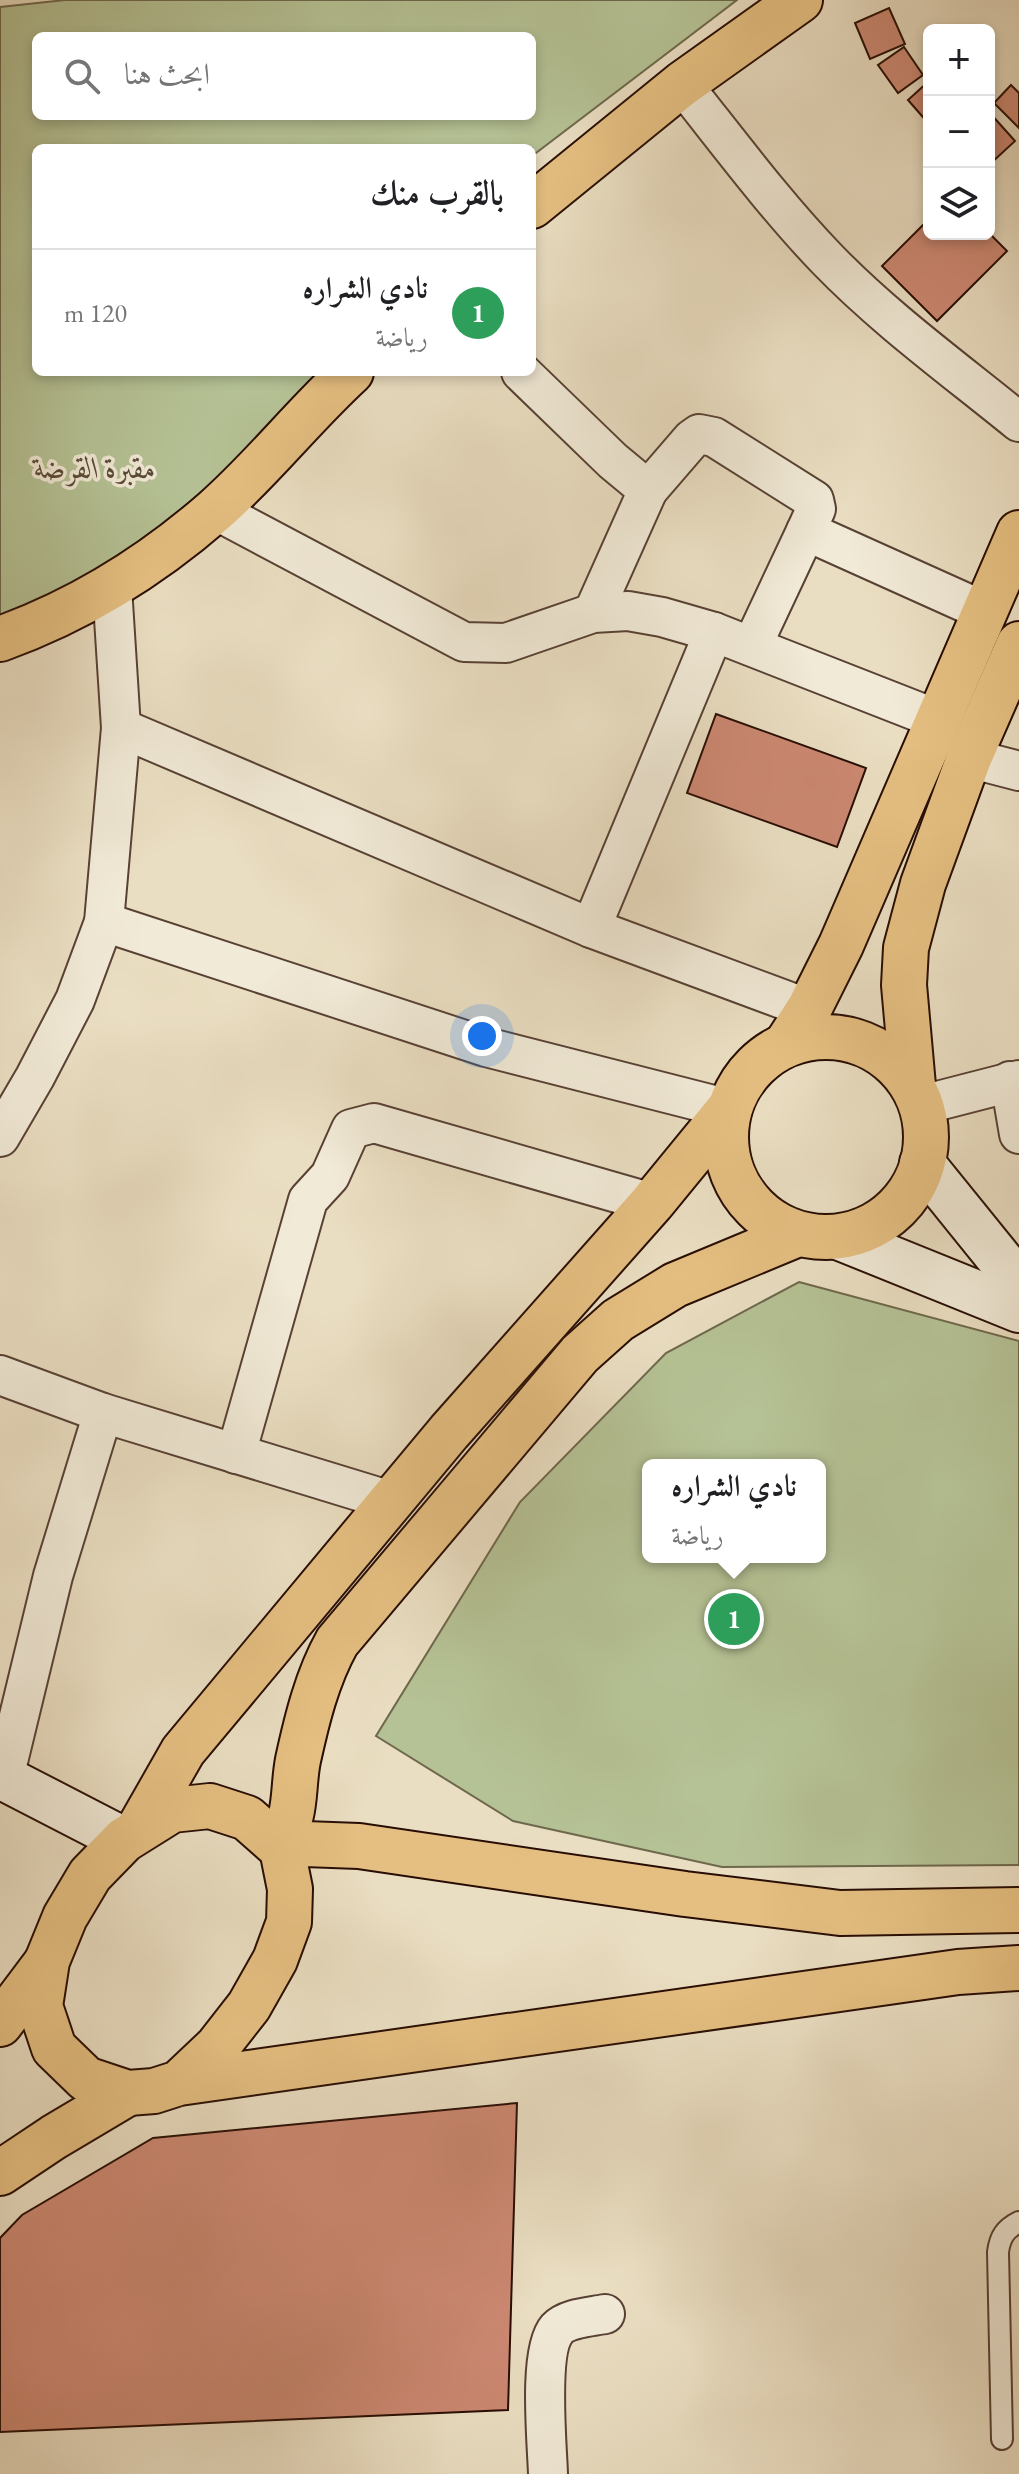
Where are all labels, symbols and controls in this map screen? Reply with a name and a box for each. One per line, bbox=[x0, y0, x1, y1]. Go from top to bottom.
map controls bbox=[923, 24, 995, 240]
button: + bbox=[923, 24, 995, 96]
search box bbox=[32, 32, 536, 120]
icon: search bbox=[60, 54, 104, 98]
text: ابحث هنا bbox=[124, 54, 210, 93]
button: − bbox=[923, 96, 995, 168]
button: layers bbox=[923, 168, 995, 240]
text: بالقرب منك bbox=[370, 170, 504, 214]
text: نادي الشراره bbox=[303, 268, 428, 307]
text: 120 m bbox=[64, 296, 127, 330]
text: 1 bbox=[471, 296, 485, 330]
text: رياضة bbox=[376, 320, 428, 354]
park label: مقبرة القرضة bbox=[31, 448, 156, 487]
your location bbox=[462, 1016, 502, 1056]
popup bbox=[642, 1459, 826, 1563]
text: نادي الشراره bbox=[671, 1466, 797, 1505]
text: رياضة bbox=[671, 1518, 724, 1552]
pin: 1 bbox=[708, 1589, 760, 1649]

